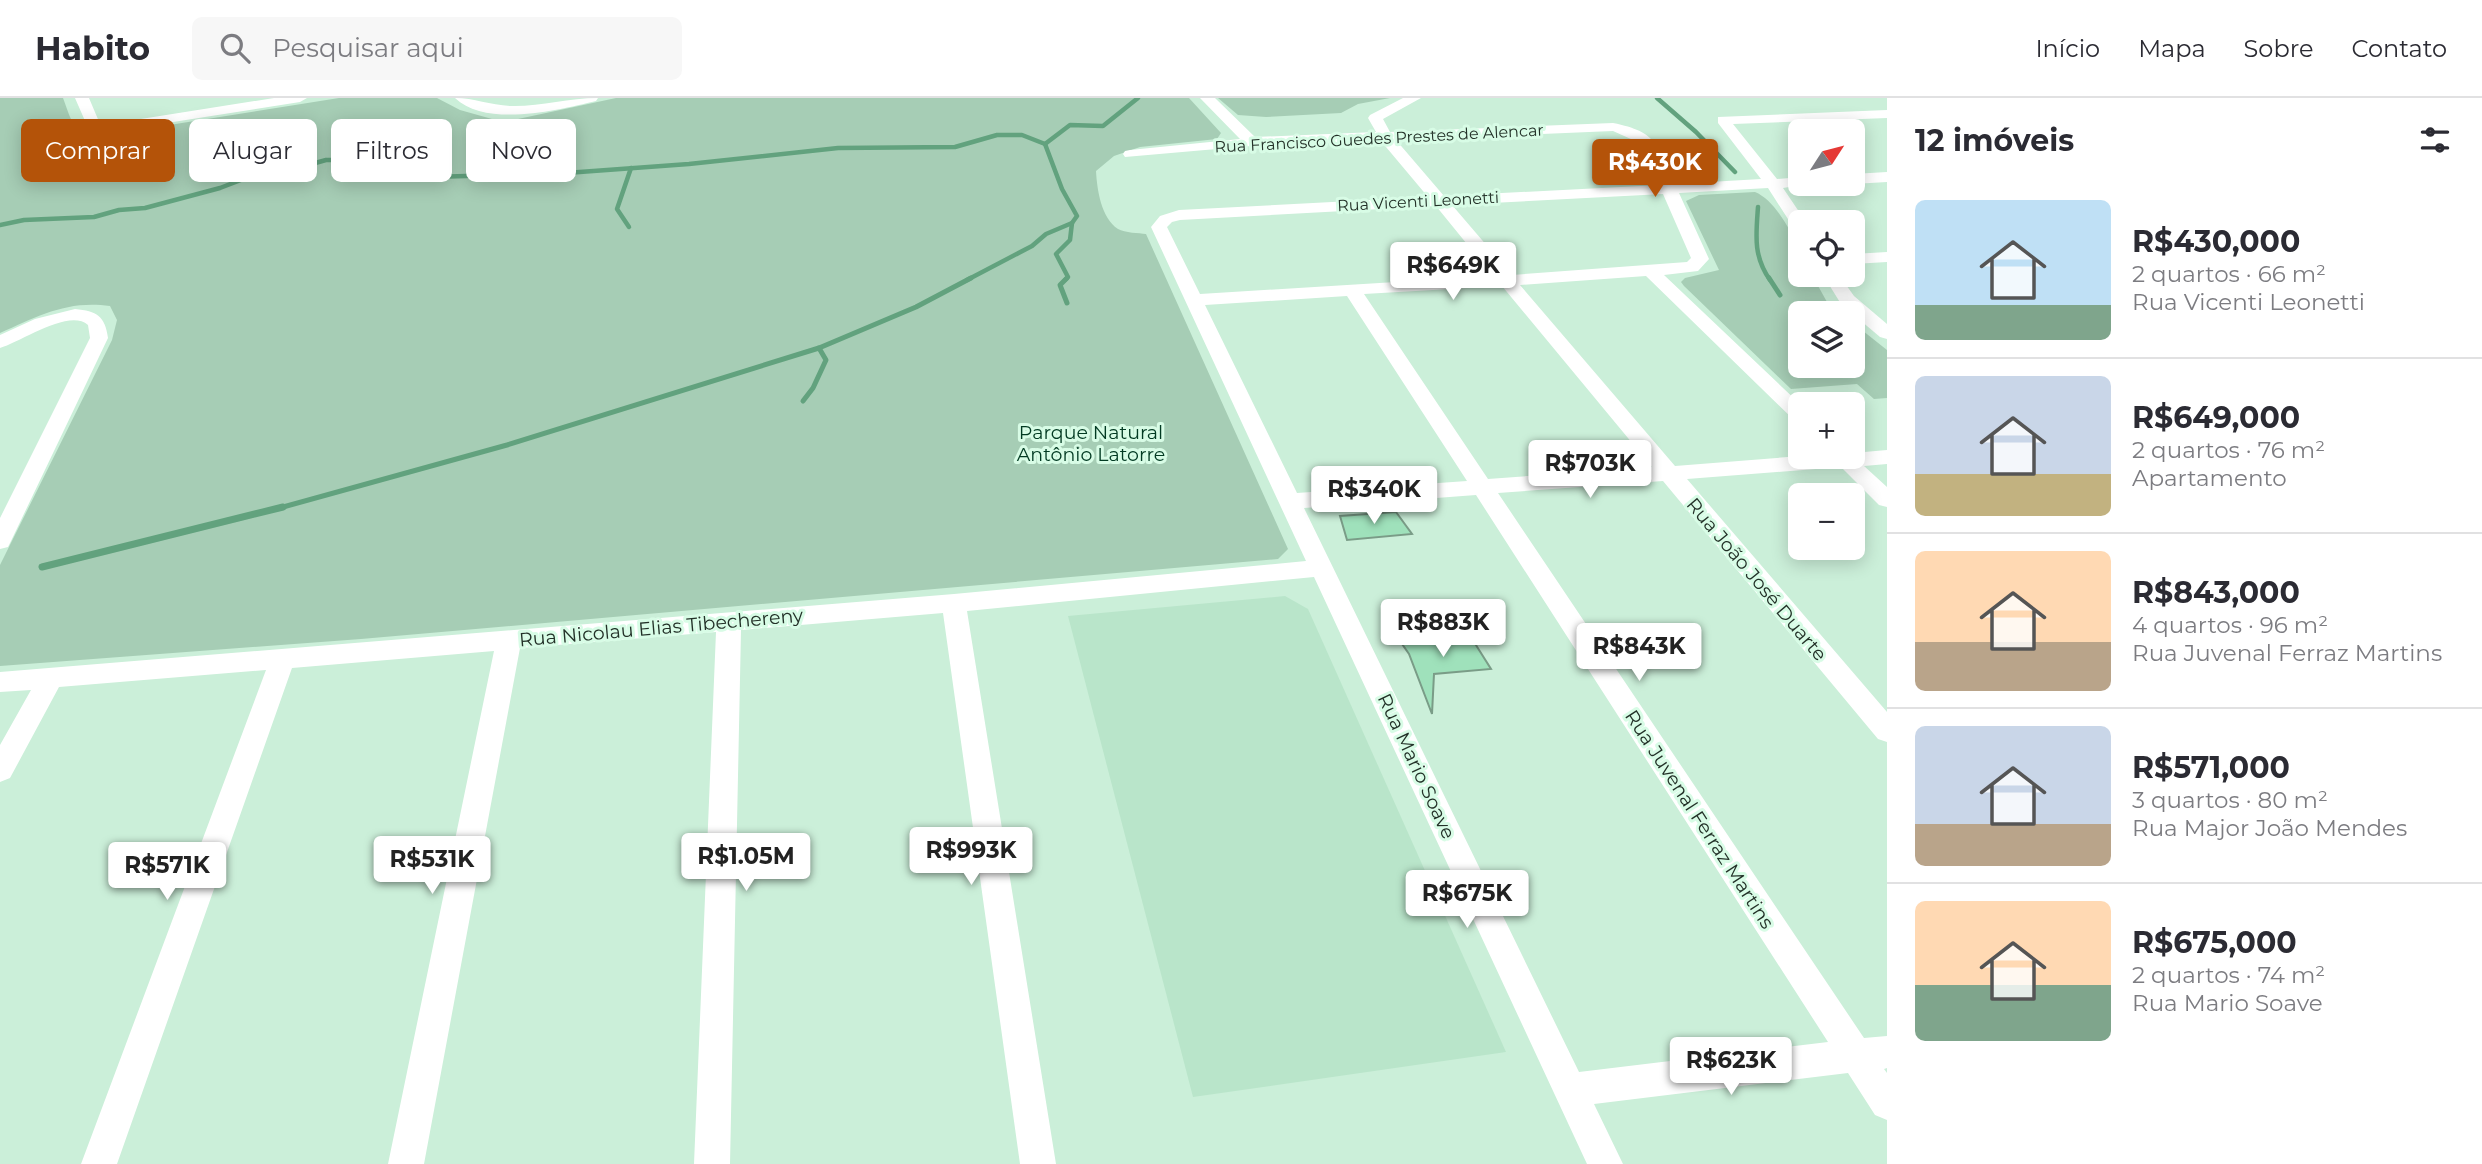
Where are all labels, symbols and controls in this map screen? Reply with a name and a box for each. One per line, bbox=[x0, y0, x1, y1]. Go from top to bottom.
search box bbox=[192, 17, 682, 80]
text: Habito bbox=[35, 28, 150, 68]
icon: search bbox=[216, 29, 254, 67]
text: Pesquisar aqui bbox=[272, 32, 464, 64]
text: Início bbox=[2035, 34, 2100, 63]
text: Mapa bbox=[2138, 34, 2206, 63]
text: Sobre bbox=[2244, 34, 2313, 63]
text: Contato bbox=[2351, 34, 2447, 63]
chip: Comprar bbox=[21, 119, 175, 182]
chip: Alugar bbox=[189, 119, 317, 182]
chip: Filtros bbox=[331, 119, 452, 182]
chip: Novo bbox=[466, 119, 576, 182]
north arrow bbox=[1788, 119, 1866, 196]
map controls bbox=[1788, 119, 1865, 560]
street label: Rua Francisco Guedes Prestes de Alencar bbox=[1214, 120, 1544, 157]
icon: filters bbox=[2416, 121, 2454, 159]
text: 12 imóveis bbox=[1915, 122, 2074, 159]
pin: R$430K bbox=[1598, 140, 1712, 199]
text: R$430K bbox=[1608, 148, 1702, 176]
street label: Rua Vicenti Leonetti bbox=[1337, 188, 1499, 215]
button: locate bbox=[1788, 210, 1865, 287]
text: R$430,000 bbox=[2132, 223, 2300, 260]
icon: home bbox=[1971, 228, 2055, 312]
pin: R$649K bbox=[1396, 242, 1510, 302]
text: R$649K bbox=[1406, 251, 1500, 279]
text: 2 quartos · 66 m² bbox=[2132, 260, 2326, 288]
text: Rua Vicenti Leonetti bbox=[2132, 288, 2365, 316]
button: layers bbox=[1788, 301, 1865, 378]
button: + bbox=[1788, 392, 1865, 469]
text: R$649,000 bbox=[2132, 399, 2300, 436]
icon: home bbox=[1971, 404, 2055, 488]
park label: Parque Natural Antônio Latorre bbox=[1017, 421, 1165, 466]
text: 2 quartos · 76 m² bbox=[2132, 436, 2325, 464]
pin: R$703K bbox=[1533, 440, 1647, 500]
text: R$703K bbox=[1544, 449, 1636, 477]
text: Apartamento bbox=[2132, 464, 2287, 492]
pin: R$340K bbox=[1317, 466, 1431, 526]
text: R$340K bbox=[1327, 475, 1421, 503]
button: − bbox=[1788, 483, 1865, 560]
street label: Rua João José Duarte bbox=[1682, 493, 1832, 666]
text: R$843,000 bbox=[2132, 574, 2300, 611]
icon: home bbox=[1971, 579, 2055, 663]
pin: R$883K bbox=[1386, 600, 1500, 659]
street label: Rua Nicolau Elias Tibechereny bbox=[518, 604, 805, 651]
text: R$883K bbox=[1397, 608, 1489, 636]
text: 4 quartos · 96 m² bbox=[2132, 611, 2328, 639]
pin: R$843K bbox=[1582, 624, 1696, 683]
text: R$843K bbox=[1592, 632, 1686, 660]
text: Rua Juvenal Ferraz Martins bbox=[2132, 639, 2442, 667]
street label: Rua Mario Soave bbox=[1373, 690, 1460, 842]
street label: Rua Juvenal Ferraz Martins bbox=[1620, 706, 1779, 933]
text: R$571,000 bbox=[2132, 749, 2290, 786]
icon: home bbox=[1971, 754, 2055, 838]
text: 3 quartos · 80 m² bbox=[2132, 786, 2328, 814]
text: Rua Major João Mendes bbox=[2132, 814, 2407, 842]
pin: R$993K bbox=[914, 828, 1028, 887]
pin: R$1.05M bbox=[681, 834, 811, 893]
pin: R$531K bbox=[375, 836, 489, 896]
text: R$993K bbox=[925, 836, 1017, 864]
pin: R$571K bbox=[110, 842, 224, 902]
text: R$1.05M bbox=[697, 842, 795, 870]
text: R$531K bbox=[390, 845, 474, 873]
text: R$571K bbox=[124, 851, 210, 879]
pin: R$675K bbox=[1410, 870, 1524, 930]
text: R$675K bbox=[1422, 879, 1512, 907]
text: R$675,000 bbox=[2132, 924, 2297, 961]
icon: home bbox=[1971, 929, 2055, 1013]
text: 2 quartos · 74 m² bbox=[2132, 961, 2325, 989]
text: Rua Mario Soave bbox=[2132, 989, 2323, 1017]
pin: R$623K bbox=[1674, 1038, 1788, 1097]
text: R$623K bbox=[1686, 1046, 1776, 1074]

